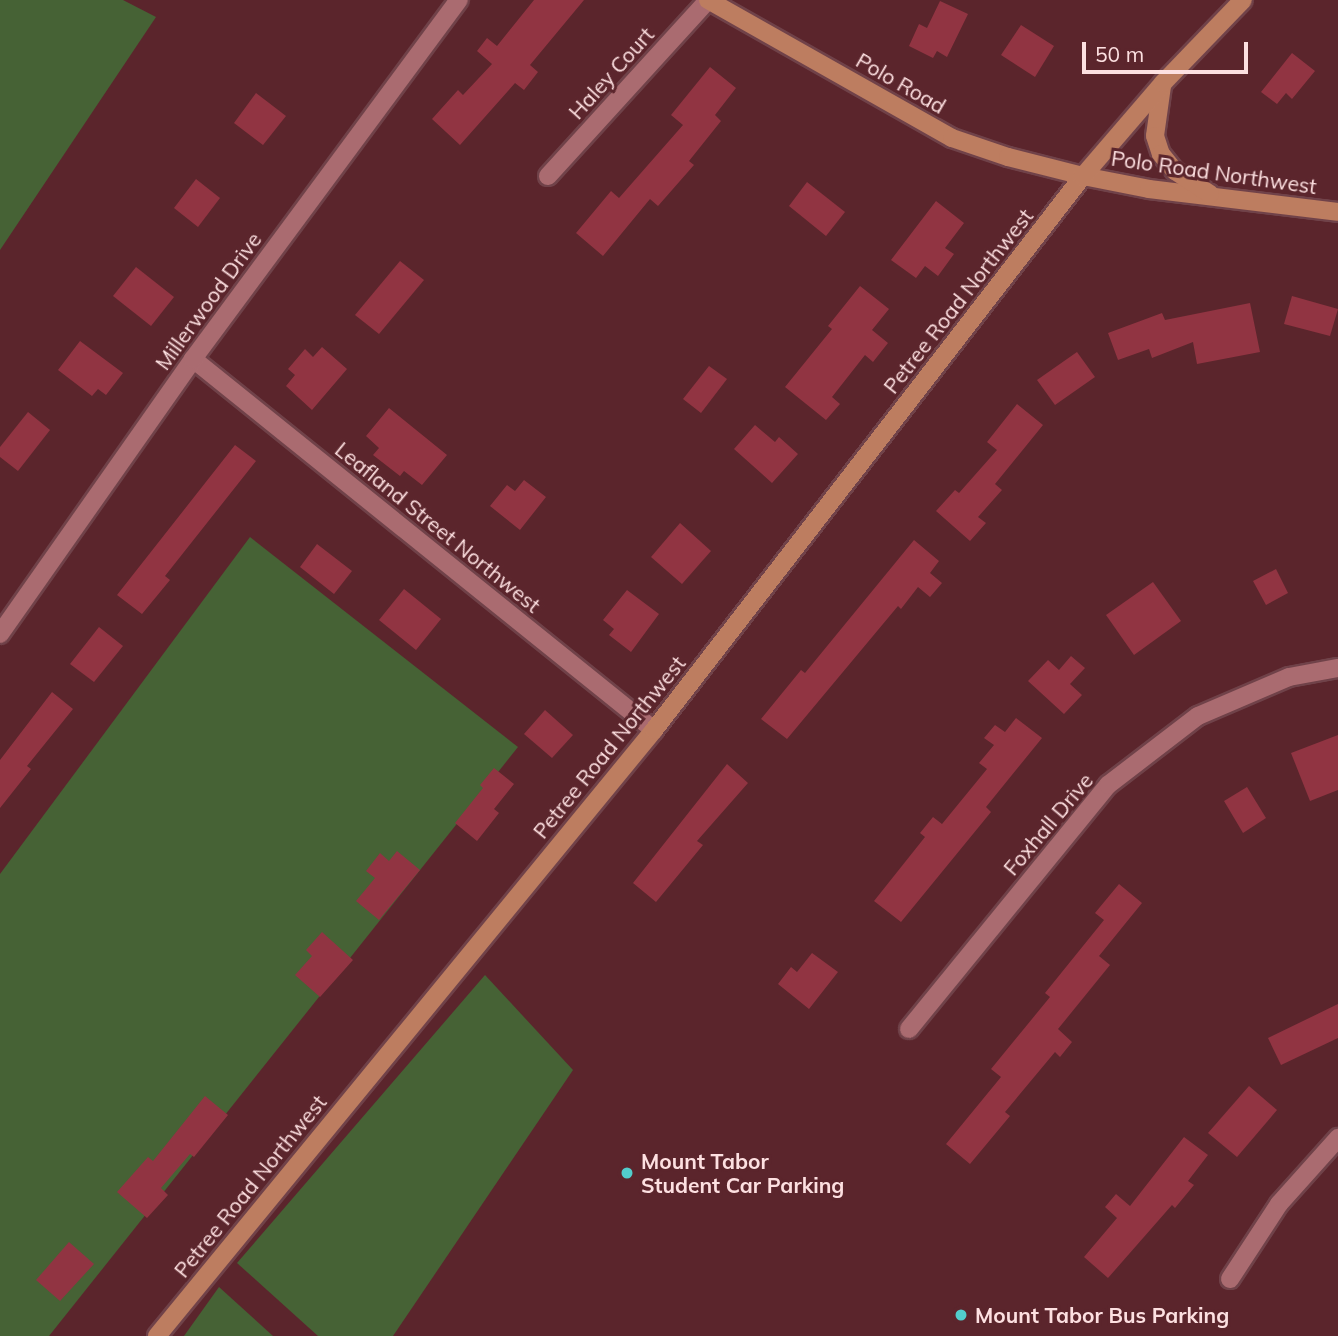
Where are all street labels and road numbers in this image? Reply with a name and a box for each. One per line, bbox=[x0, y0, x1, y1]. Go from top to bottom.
street label: Haley Court bbox=[563, 22, 659, 124]
street label: Polo Road bbox=[852, 47, 950, 119]
street label: Polo Road Northwest bbox=[1110, 145, 1318, 199]
street label: Petree Road Northwest bbox=[878, 204, 1038, 398]
street label: Millerwood Drive bbox=[150, 227, 266, 375]
street label: Leafland Street Northwest bbox=[330, 436, 546, 618]
street label: Petree Road Northwest bbox=[528, 651, 690, 843]
street label: Foxhall Drive bbox=[998, 768, 1098, 880]
street label: Petree Road Northwest bbox=[169, 1090, 331, 1282]

